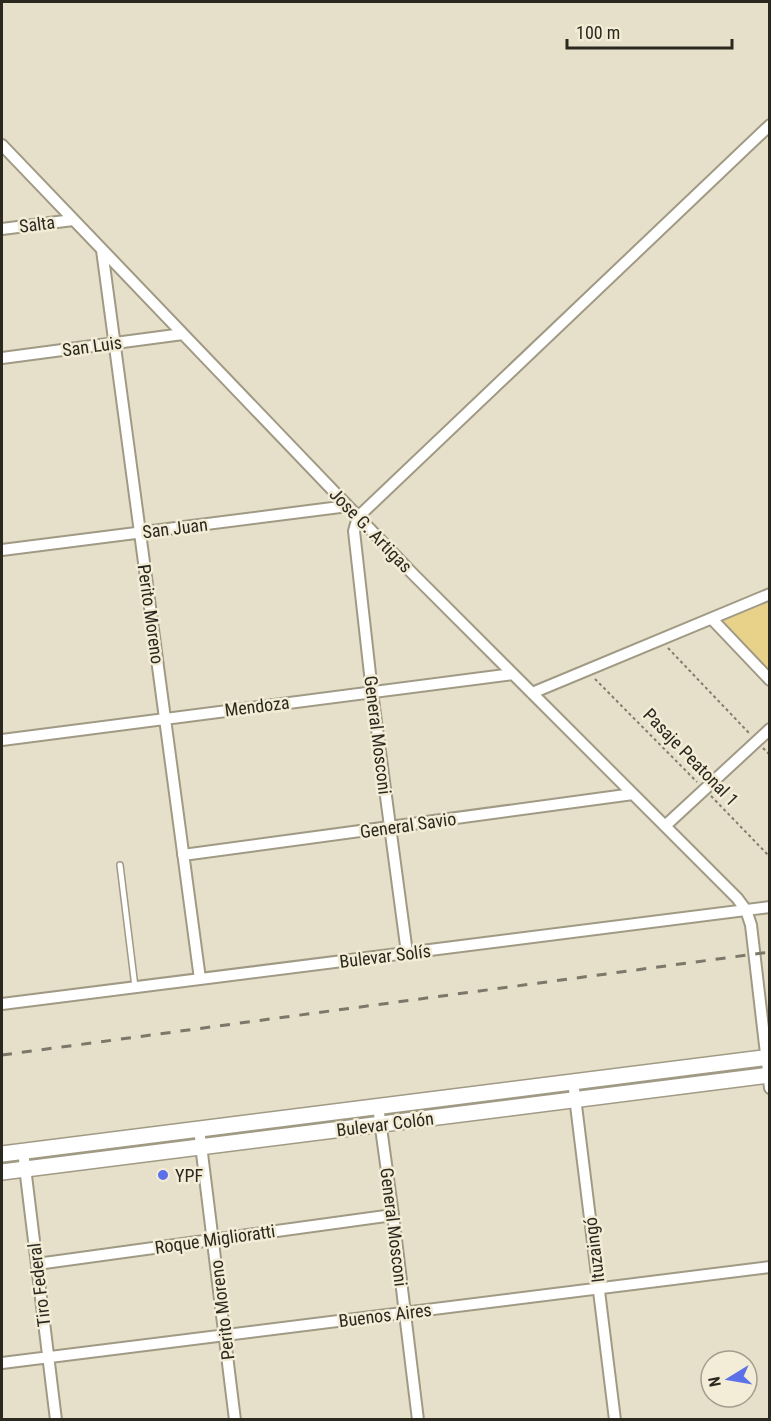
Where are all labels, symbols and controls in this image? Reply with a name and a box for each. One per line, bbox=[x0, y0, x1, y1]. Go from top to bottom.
scale bar bbox=[567, 12, 732, 50]
text: 100 m bbox=[576, 22, 620, 43]
street label: Salta bbox=[18, 211, 56, 237]
street label: San Luis bbox=[61, 331, 123, 361]
street label: Jose G. Artigas bbox=[325, 483, 417, 577]
street label: San Juan bbox=[141, 514, 209, 542]
street label: Perito Moreno bbox=[134, 563, 168, 665]
street label: General Mosconi bbox=[360, 675, 396, 795]
street label: Mendoza bbox=[223, 692, 291, 720]
street label: Pasaje Peatonal 1 bbox=[639, 704, 743, 810]
street label: General Savio bbox=[359, 808, 457, 842]
street label: Bulevar Solís bbox=[338, 940, 432, 972]
street label: Bulevar Colón bbox=[335, 1108, 435, 1140]
place label: YPF bbox=[175, 1165, 203, 1186]
street label: General Mosconi bbox=[376, 1167, 412, 1287]
marker: YPF bbox=[156, 1168, 170, 1182]
street label: Ituzaingó bbox=[580, 1216, 608, 1284]
street label: Roque Miglioratti bbox=[153, 1220, 277, 1258]
street label: Tiro Federal bbox=[23, 1242, 55, 1328]
street label: Perito Moreno bbox=[205, 1259, 239, 1361]
street label: Buenos Aires bbox=[337, 1299, 433, 1331]
north arrow bbox=[699, 1349, 759, 1409]
text: N bbox=[705, 1375, 725, 1388]

